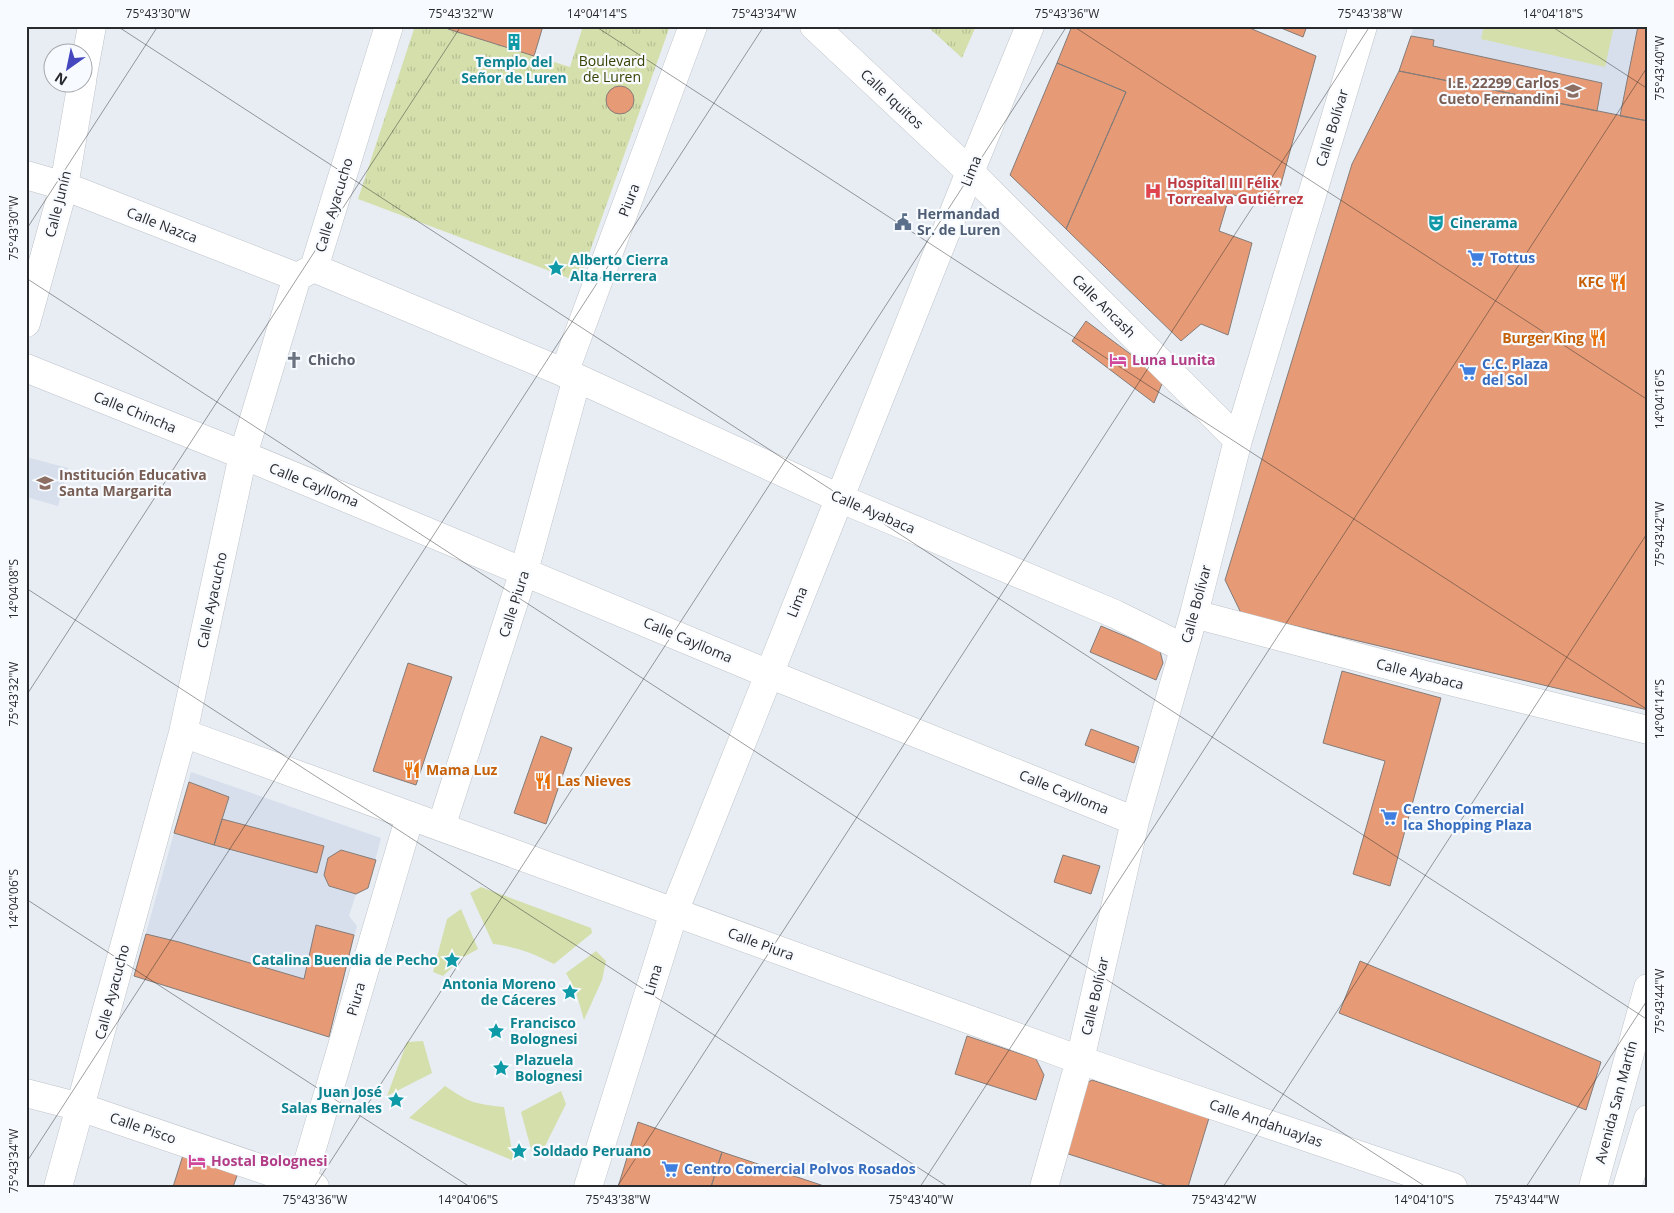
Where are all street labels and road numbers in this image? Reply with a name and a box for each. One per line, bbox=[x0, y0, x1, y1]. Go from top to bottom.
street label: Calle Iquitos bbox=[857, 64, 928, 133]
street label: Calle Bolívar bbox=[1311, 86, 1352, 169]
street label: Lima bbox=[956, 153, 985, 189]
street label: Calle Ayacucho bbox=[310, 155, 357, 254]
street label: Calle Junín bbox=[40, 168, 75, 239]
street label: Piura bbox=[614, 181, 644, 219]
street label: Calle Nazca bbox=[124, 202, 200, 247]
street label: Calle Ancash bbox=[1069, 270, 1140, 341]
street label: Calle Chincha bbox=[91, 386, 179, 437]
street label: Calle Caylloma bbox=[267, 458, 362, 511]
street label: Calle Ayabaca bbox=[828, 485, 918, 538]
street label: Calle Ayacucho bbox=[192, 550, 231, 650]
street label: Calle Bolívar bbox=[1176, 562, 1215, 645]
street label: Calle Piura bbox=[494, 568, 533, 640]
street label: Lima bbox=[782, 584, 811, 620]
street label: Calle Caylloma bbox=[641, 612, 736, 667]
street label: Calle Ayabaca bbox=[1374, 653, 1466, 694]
street label: Calle Caylloma bbox=[1017, 765, 1112, 818]
street label: Calle Piura bbox=[725, 923, 797, 964]
street label: Calle Ayacucho bbox=[90, 942, 133, 1042]
street label: Calle Bolívar bbox=[1076, 954, 1113, 1037]
street label: Lima bbox=[639, 962, 666, 998]
street label: Piura bbox=[342, 980, 369, 1018]
street label: Avenida San Martín bbox=[1590, 1038, 1641, 1166]
street label: Calle Andahuaylas bbox=[1207, 1094, 1326, 1151]
street label: Calle Pisco bbox=[107, 1107, 179, 1148]

